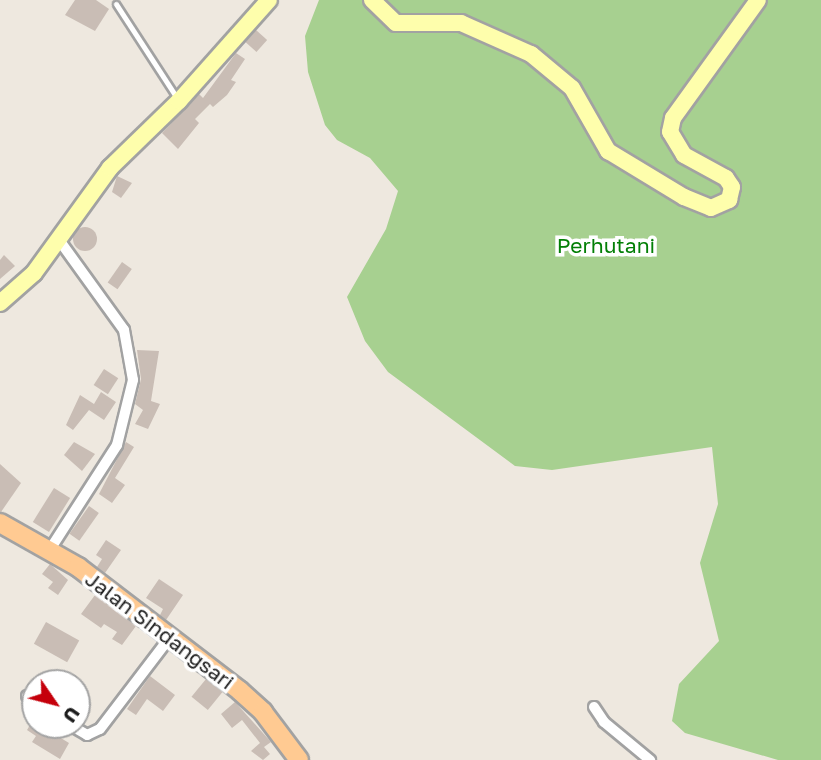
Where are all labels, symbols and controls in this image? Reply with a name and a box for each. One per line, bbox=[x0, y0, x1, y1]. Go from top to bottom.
park label: Perhutani bbox=[557, 232, 655, 258]
street label: Jalan Sindangsari bbox=[81, 566, 239, 694]
north arrow bbox=[21, 669, 91, 739]
text: U bbox=[59, 703, 85, 727]

